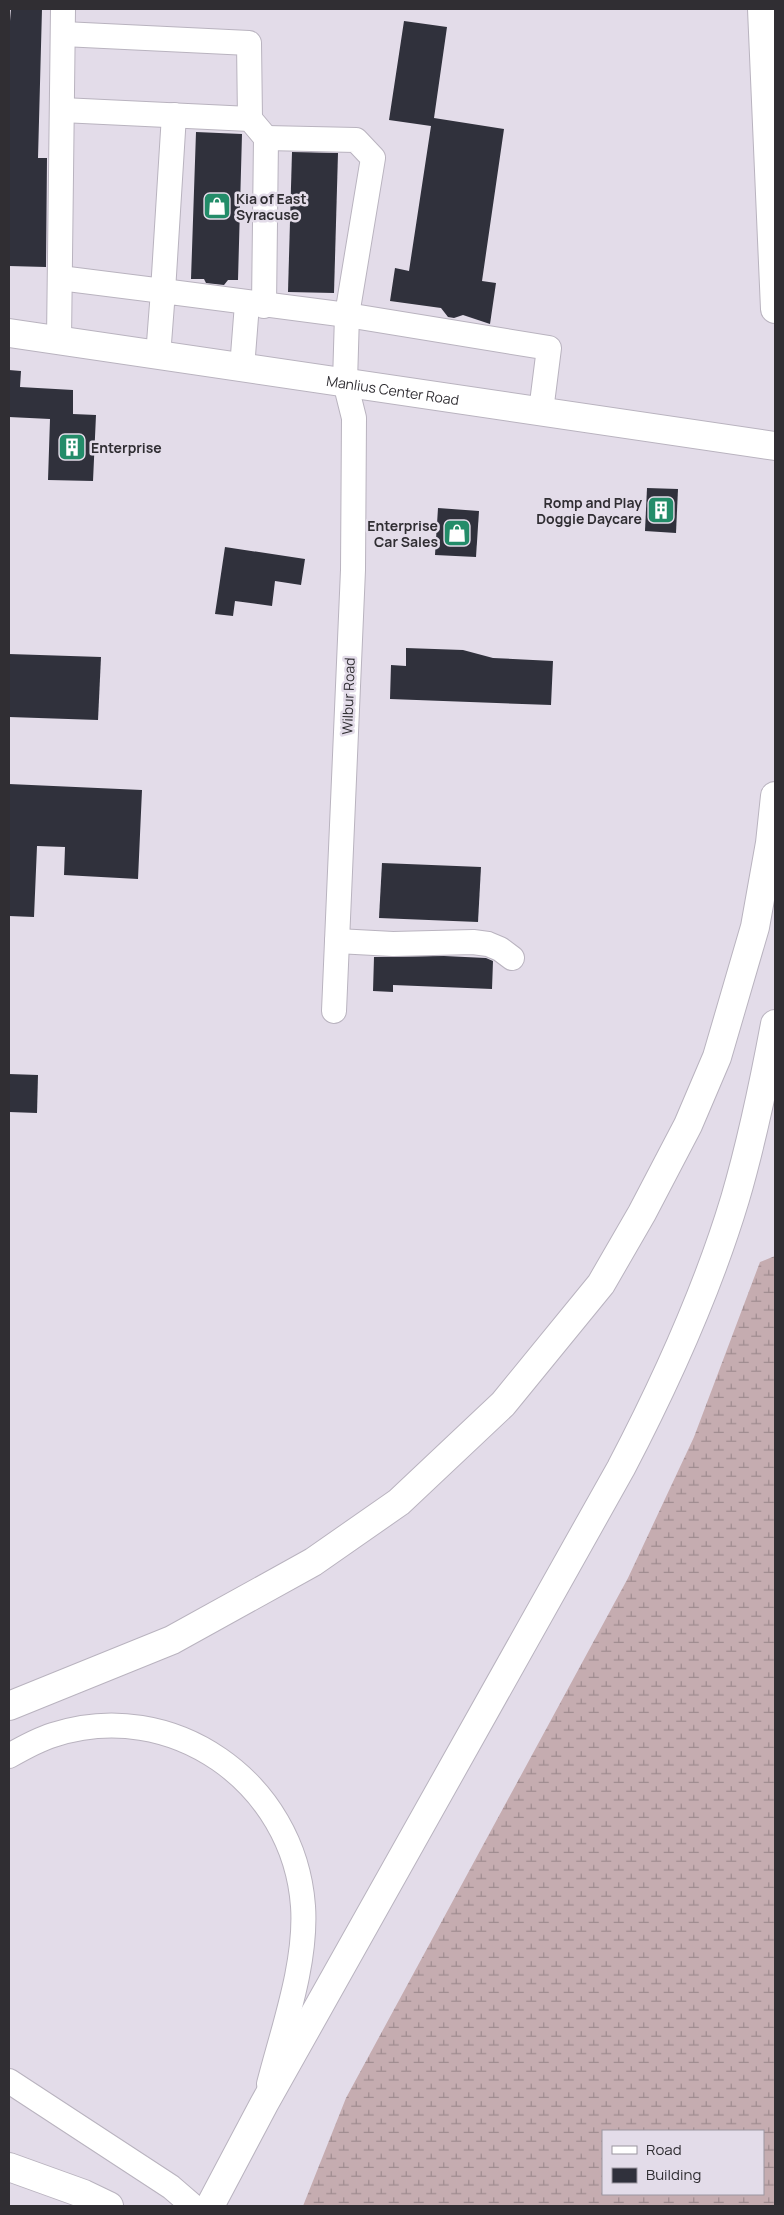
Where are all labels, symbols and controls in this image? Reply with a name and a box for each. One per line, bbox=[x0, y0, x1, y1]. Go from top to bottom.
place label: Kia of East Syracuse bbox=[236, 189, 307, 224]
shop icon: Kia of East Syracuse bbox=[202, 191, 232, 221]
street label: Manlius Center Road bbox=[325, 370, 460, 409]
building icon: Enterprise bbox=[57, 432, 87, 462]
place label: Enterprise bbox=[91, 438, 162, 457]
place label: Romp and Play Doggie Daycare bbox=[536, 493, 642, 528]
building icon: Romp and Play Doggie Daycare bbox=[646, 495, 676, 525]
place label: Enterprise Car Sales bbox=[367, 516, 438, 551]
shop icon: Enterprise Car Sales bbox=[442, 518, 472, 548]
street label: Wilbur Road bbox=[337, 657, 359, 735]
legend bbox=[602, 2130, 764, 2195]
text: Road bbox=[646, 2139, 682, 2160]
text: Building bbox=[646, 2164, 701, 2185]

